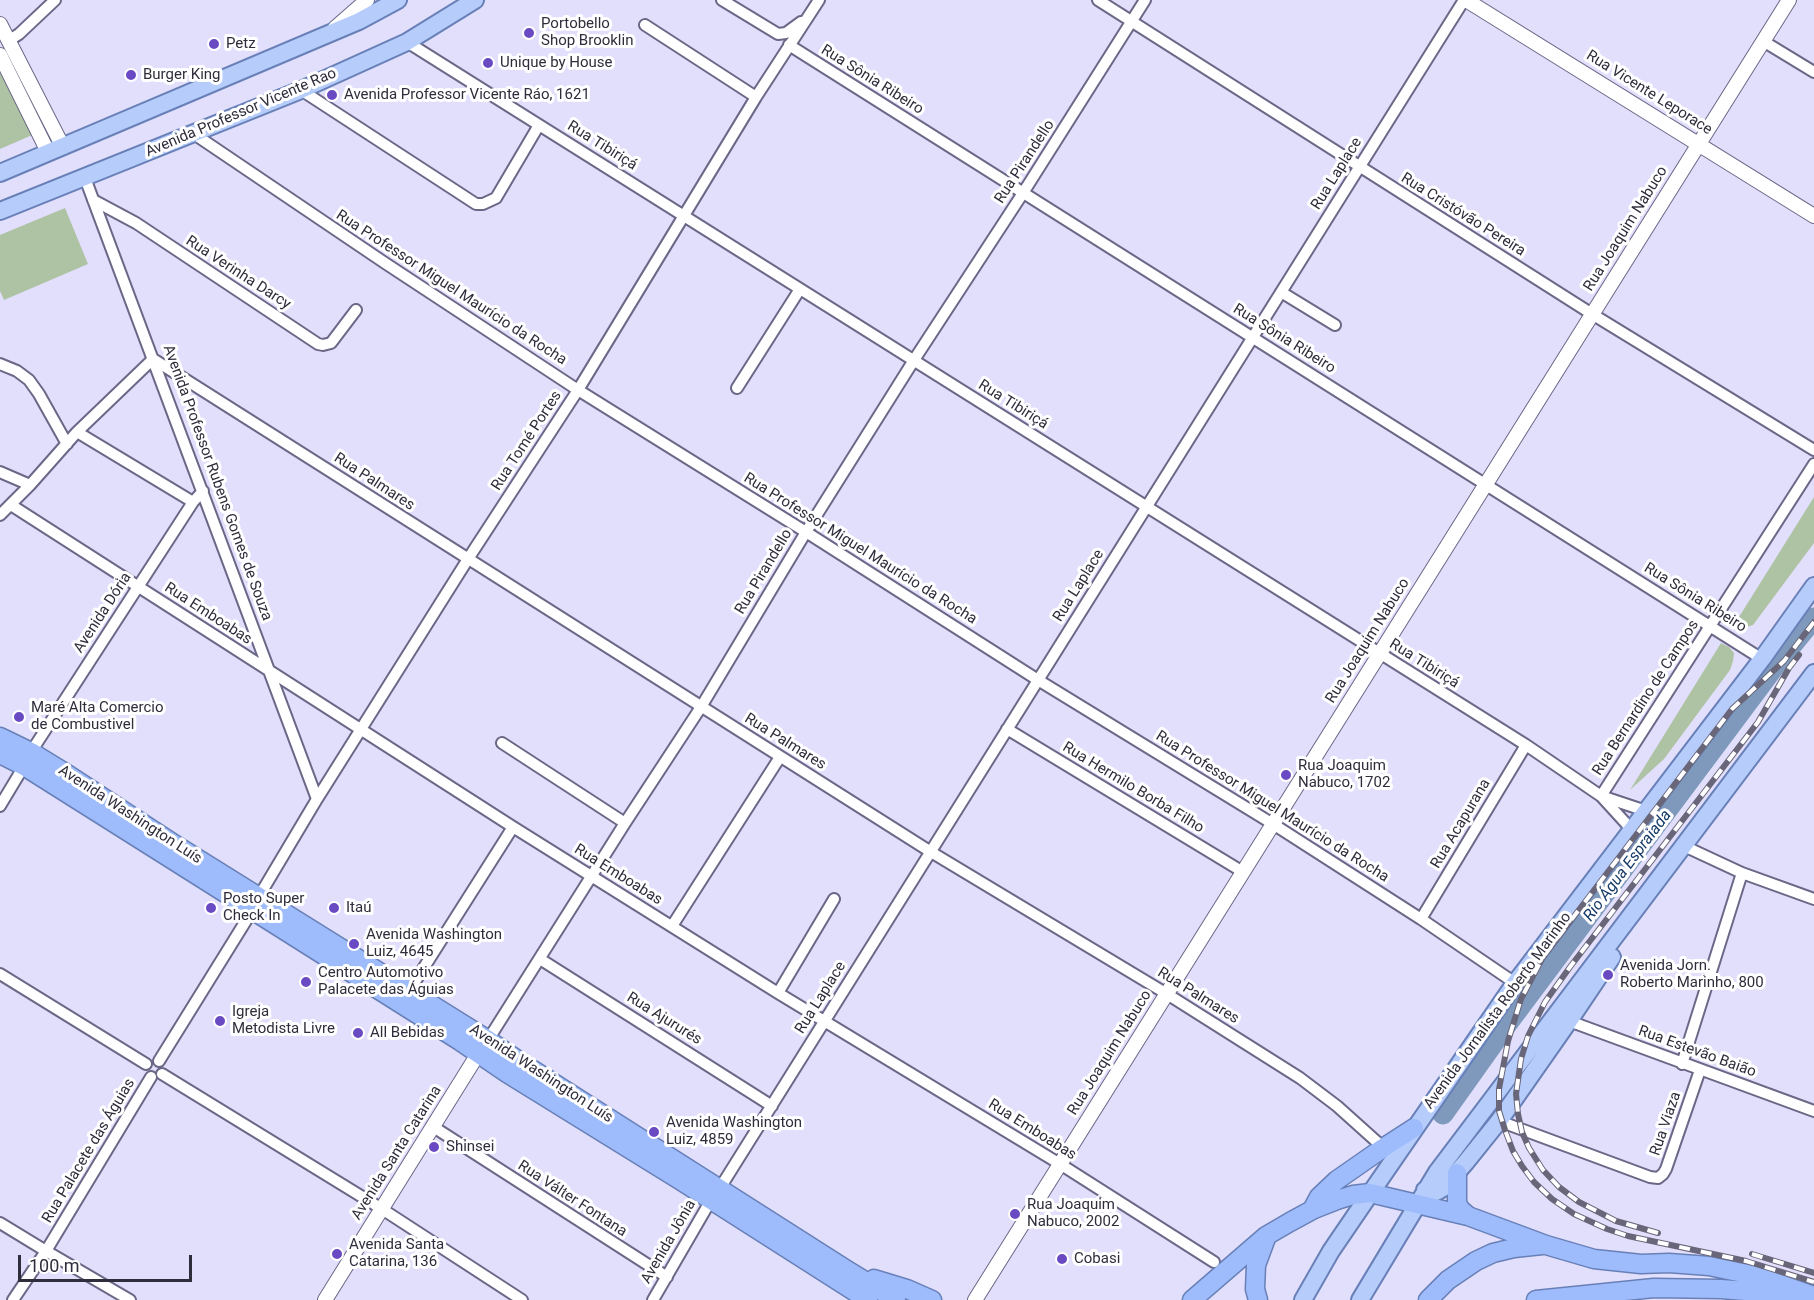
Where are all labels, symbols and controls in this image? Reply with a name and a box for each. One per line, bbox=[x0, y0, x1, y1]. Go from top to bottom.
place label: Portobello Shop Brooklin bbox=[541, 15, 633, 50]
marker: Portobello Shop Brooklin bbox=[522, 26, 536, 40]
place label: Petz bbox=[226, 35, 256, 53]
marker: Petz bbox=[207, 37, 221, 51]
street label: Rua Sônia Ribeiro bbox=[818, 41, 926, 119]
street label: Rua Vicente Leporace bbox=[1583, 47, 1715, 139]
place label: Unique by House bbox=[500, 54, 613, 72]
marker: Unique by House bbox=[481, 56, 495, 70]
street label: Avenida Professor Vicente Rao bbox=[143, 65, 339, 161]
place label: Burger King bbox=[143, 66, 221, 84]
marker: Burger King bbox=[124, 68, 138, 82]
place label: Avenida Professor Vicente Ráo, 1621 bbox=[344, 86, 590, 104]
marker: Avenida Professor Vicente Ráo, 1621 bbox=[325, 88, 339, 102]
street label: Rua Tibiriçá bbox=[564, 117, 640, 175]
street label: Rua Pirandello bbox=[991, 117, 1059, 207]
street label: Rua Laplace bbox=[1308, 135, 1366, 213]
street label: Rua Joaquim Nabuco bbox=[1580, 163, 1672, 295]
street label: Rua Cristóvão Pereira bbox=[1397, 169, 1529, 261]
street label: Rua Professor Miguel Maurício da Rocha bbox=[332, 207, 570, 369]
street label: Rua Verinha Darcy bbox=[182, 232, 294, 314]
street label: Rua Sônia Ribeiro bbox=[1230, 300, 1338, 378]
street label: Avenida Professor Rubens Gomes de Souza bbox=[159, 343, 275, 623]
street label: Rua Tibiriçá bbox=[975, 376, 1051, 434]
street label: Rua Tomé Portes bbox=[488, 388, 566, 494]
street label: Rua Palmares bbox=[330, 449, 418, 515]
street label: Rua Professor Miguel Maurício da Rocha bbox=[740, 469, 980, 629]
street label: Rua Pirandello bbox=[732, 526, 796, 618]
street label: Rua Laplace bbox=[1050, 547, 1108, 625]
street label: Rua Sônia Ribeiro bbox=[1641, 559, 1749, 637]
street label: Avenida Dória bbox=[70, 569, 136, 657]
street label: Rua Joaquim Nabuco bbox=[1322, 575, 1414, 707]
street label: Rua Emboabas bbox=[161, 579, 255, 649]
street label: Rua Bernardino de Campos bbox=[1589, 617, 1703, 779]
street label: Rua Tibiriçá bbox=[1386, 635, 1462, 693]
place label: Maré Alta Comercio de Combustivel bbox=[31, 699, 164, 734]
marker: Maré Alta Comercio de Combustivel bbox=[12, 710, 26, 724]
street label: Rua Palmares bbox=[741, 710, 829, 774]
street label: Rua Professor Miguel Maurício da Rocha bbox=[1152, 727, 1392, 887]
street label: Rua Hermilo Borba Filho bbox=[1059, 739, 1207, 837]
place label: Rua Joaquim Nabuco, 1702 bbox=[1298, 757, 1390, 792]
street label: Avenida Washington Luís bbox=[55, 762, 205, 868]
marker: Rua Joaquim Nabuco, 1702 bbox=[1279, 768, 1293, 782]
street label: Rua Acapurana bbox=[1427, 776, 1495, 872]
water label: Rio Água Espraiada bbox=[1580, 807, 1676, 925]
street label: Rua Emboabas bbox=[571, 841, 665, 909]
place label: Posto Super Check In bbox=[223, 890, 304, 925]
place label: Itaú bbox=[346, 899, 371, 917]
marker: Posto Super Check In bbox=[204, 901, 218, 915]
marker: Itaú bbox=[327, 901, 341, 915]
street label: Avenida Jornalista Roberto Marinho bbox=[1421, 909, 1575, 1113]
place label: Avenida Washington Luiz, 4645 bbox=[366, 926, 502, 961]
marker: Avenida Washington Luiz, 4645 bbox=[347, 937, 361, 951]
place label: Avenida Jorn. Roberto Marinho, 800 bbox=[1620, 957, 1764, 992]
street label: Rua Laplace bbox=[792, 959, 850, 1037]
place label: Centro Automotivo Palacete das Águias bbox=[318, 964, 454, 999]
street label: Rua Palmares bbox=[1154, 964, 1242, 1028]
marker: Avenida Jorn. Roberto Marinho, 800 bbox=[1601, 968, 1615, 982]
marker: Centro Automotivo Palacete das Águias bbox=[299, 975, 313, 989]
street label: Rua Joaquim Nabuco bbox=[1064, 987, 1156, 1119]
street label: Rua Ajururés bbox=[623, 989, 705, 1049]
place label: Igreja Metodista Livre bbox=[232, 1003, 335, 1038]
marker: Igreja Metodista Livre bbox=[213, 1014, 227, 1028]
street label: Avenida Washington Luís bbox=[466, 1021, 616, 1127]
street label: Rua Estevão Baião bbox=[1636, 1022, 1758, 1082]
place label: All Bebidas bbox=[370, 1024, 445, 1042]
marker: All Bebidas bbox=[351, 1026, 365, 1040]
street label: Rua Palacete das Águias bbox=[39, 1076, 139, 1226]
street label: Avenida Santa Catarina bbox=[348, 1082, 446, 1224]
street label: Rua Viaza bbox=[1647, 1090, 1685, 1158]
street label: Rua Emboabas bbox=[985, 1096, 1079, 1164]
place label: Avenida Washington Luiz, 4859 bbox=[666, 1114, 802, 1149]
marker: Avenida Washington Luiz, 4859 bbox=[647, 1125, 661, 1139]
place label: Shinsei bbox=[446, 1138, 494, 1156]
marker: Shinsei bbox=[427, 1140, 441, 1154]
street label: Rua Válter Fontana bbox=[514, 1157, 630, 1241]
place label: Rua Joaquim Nabuco, 2002 bbox=[1027, 1196, 1119, 1231]
street label: Avenida Jônia bbox=[638, 1197, 700, 1287]
marker: Rua Joaquim Nabuco, 2002 bbox=[1008, 1207, 1022, 1221]
place label: Avenida Santa Catarina, 136 bbox=[349, 1236, 444, 1271]
scale bar bbox=[21, 1243, 195, 1281]
marker: Avenida Santa Catarina, 136 bbox=[330, 1247, 344, 1261]
place label: Cobasi bbox=[1074, 1250, 1120, 1268]
marker: Cobasi bbox=[1055, 1252, 1069, 1266]
text: 100 m bbox=[29, 1255, 80, 1276]

